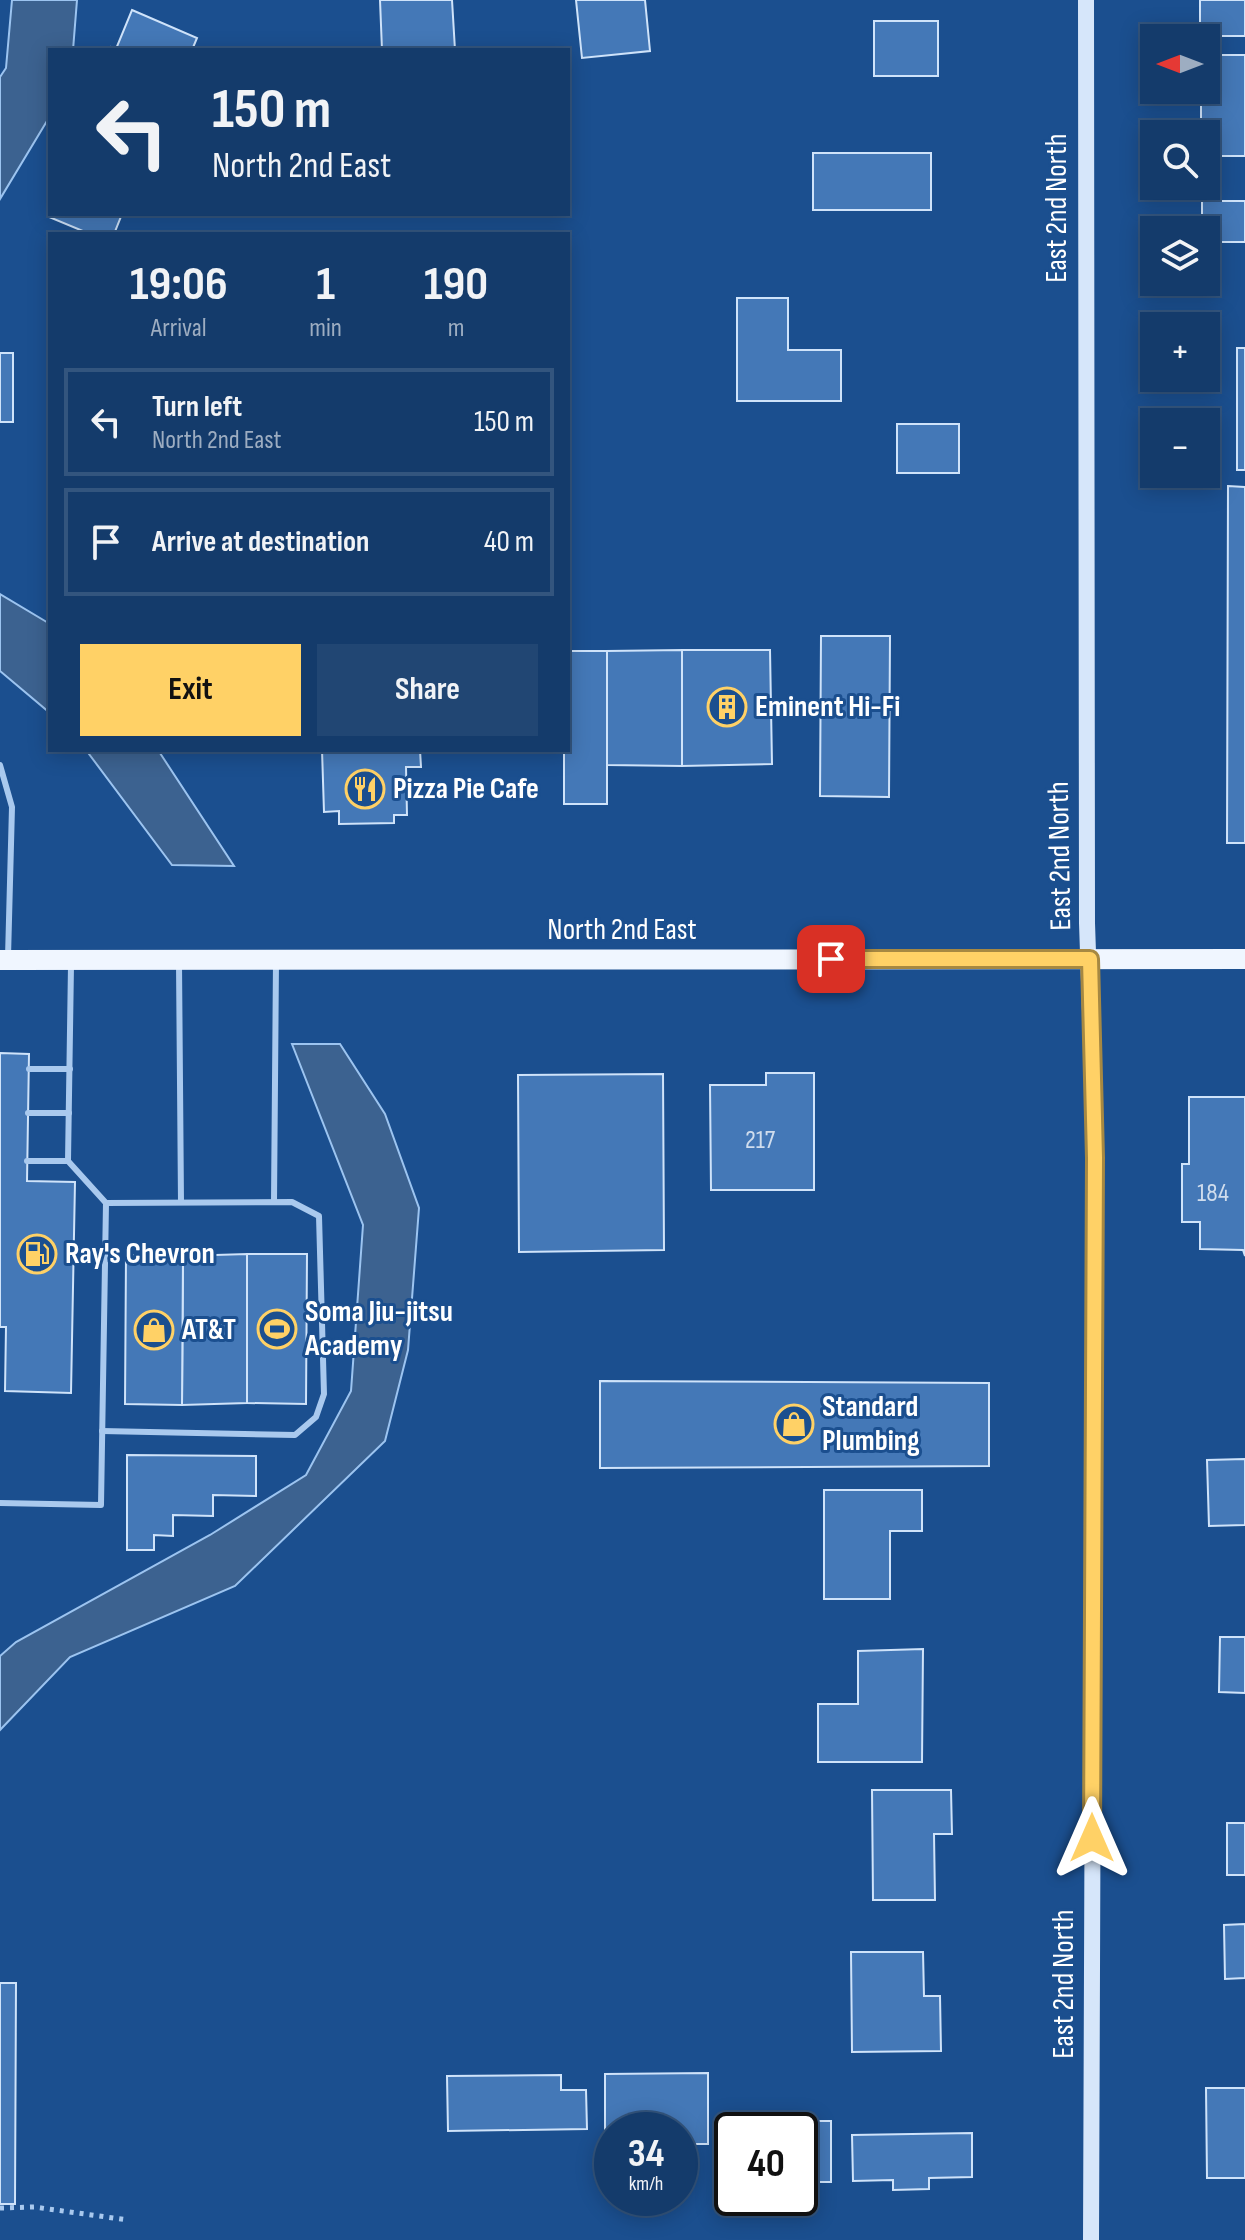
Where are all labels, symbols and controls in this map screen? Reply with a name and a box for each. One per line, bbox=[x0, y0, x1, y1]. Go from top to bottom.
north arrow bbox=[1140, 24, 1220, 104]
map controls bbox=[1140, 24, 1220, 488]
text: 150 m bbox=[212, 77, 331, 144]
icon: left bbox=[80, 80, 184, 184]
button: search bbox=[1140, 120, 1220, 200]
street label: East 2nd North bbox=[1039, 133, 1075, 283]
text: North 2nd East bbox=[212, 145, 391, 188]
button: layers bbox=[1140, 216, 1220, 296]
text: 19:06 bbox=[130, 256, 228, 313]
text: 1 bbox=[316, 256, 335, 313]
text: 190 bbox=[424, 256, 488, 313]
button: + bbox=[1140, 312, 1220, 392]
text: Arrival bbox=[151, 313, 207, 344]
text: min bbox=[309, 313, 342, 344]
text: m bbox=[448, 313, 464, 344]
text: Turn left bbox=[152, 389, 242, 425]
icon: left bbox=[84, 400, 128, 444]
text: 150 m bbox=[474, 404, 534, 440]
button: − bbox=[1140, 408, 1220, 488]
text: North 2nd East bbox=[152, 425, 281, 456]
icon: arrive bbox=[84, 520, 128, 564]
text: Arrive at destination bbox=[152, 524, 369, 560]
text: 40 m bbox=[484, 524, 534, 560]
button: Exit bbox=[80, 644, 301, 736]
button: Share bbox=[317, 644, 538, 736]
building icon: Eminent Hi-Fi bbox=[706, 686, 748, 728]
place label: Eminent Hi-Fi bbox=[755, 689, 900, 725]
restaurant icon: Pizza Pie Cafe bbox=[344, 768, 386, 810]
place label: Pizza Pie Cafe bbox=[393, 771, 539, 807]
street label: East 2nd North bbox=[1041, 781, 1079, 931]
street label: North 2nd East bbox=[547, 912, 697, 948]
pin bbox=[797, 925, 865, 993]
icon: arrive bbox=[809, 937, 853, 981]
house number: 217 bbox=[745, 1125, 776, 1156]
house number: 184 bbox=[1197, 1178, 1229, 1209]
fuel station icon: Ray's Chevron bbox=[16, 1233, 58, 1275]
place label: Ray's Chevron bbox=[65, 1236, 215, 1272]
place label: Soma Jiu-jitsu Academy bbox=[304, 1294, 453, 1364]
sports icon: Soma Jiu-jitsu Academy bbox=[256, 1308, 298, 1350]
shop icon: AT&T bbox=[133, 1309, 175, 1351]
place label: AT&T bbox=[181, 1312, 236, 1348]
place label: Standard Plumbing bbox=[822, 1389, 920, 1459]
shop icon: Standard Plumbing bbox=[773, 1403, 815, 1445]
position arrow bbox=[1050, 1796, 1134, 1880]
street label: East 2nd North bbox=[1046, 1909, 1082, 2059]
speed limit sign: 40 bbox=[714, 2112, 818, 2216]
text: 34 bbox=[628, 2130, 664, 2178]
text: km/h bbox=[629, 2172, 663, 2196]

